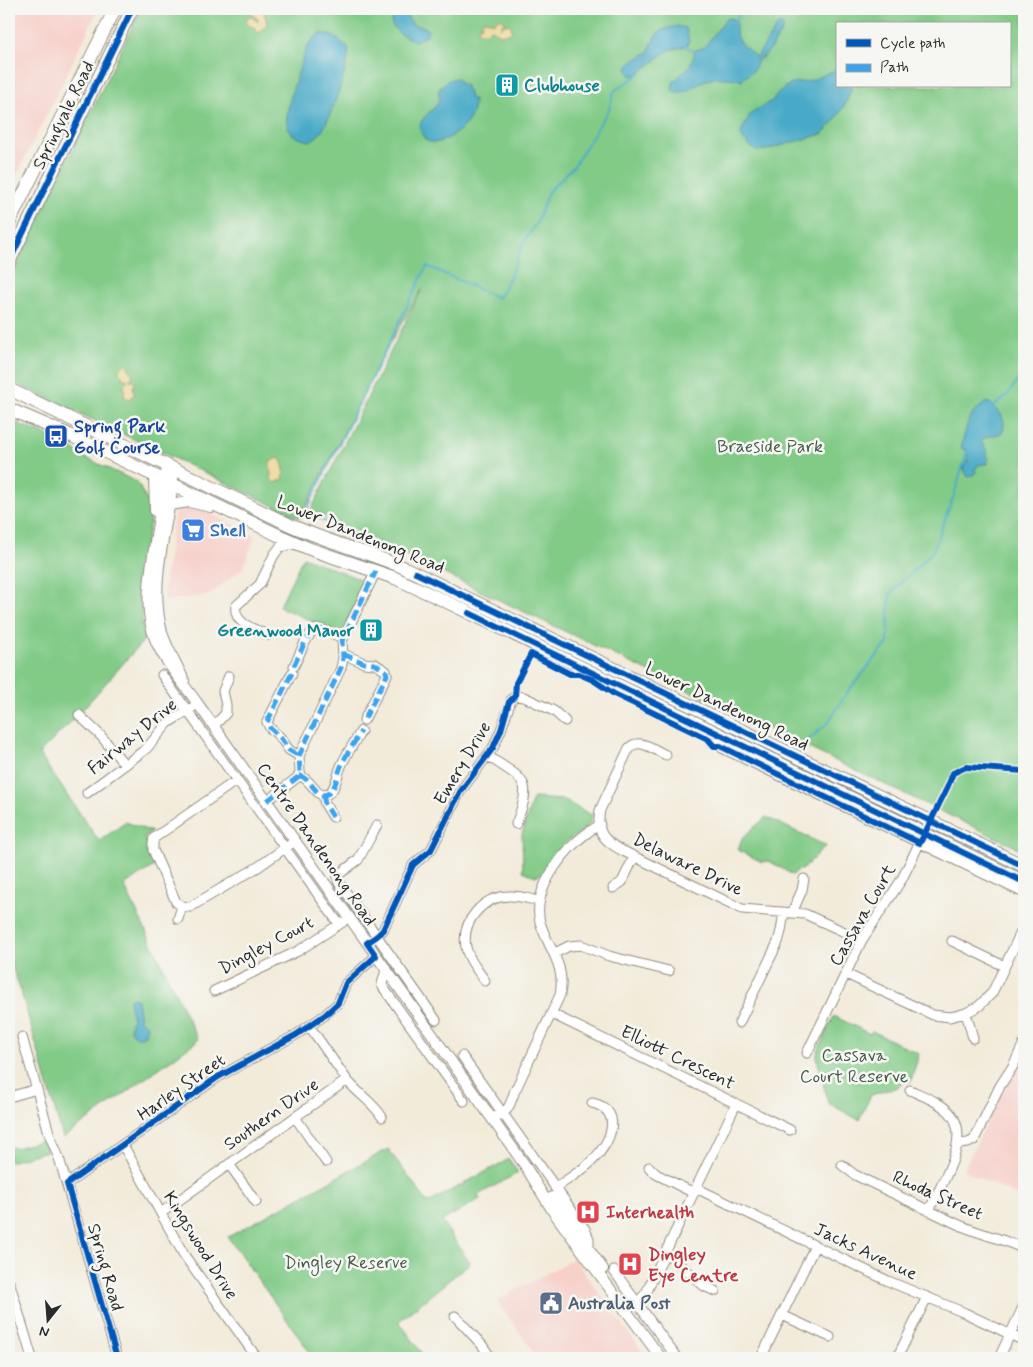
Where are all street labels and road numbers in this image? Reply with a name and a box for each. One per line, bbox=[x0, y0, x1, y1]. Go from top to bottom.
street label: Springvale Road bbox=[27, 57, 102, 175]
street label: Lower Dandenong Road bbox=[273, 490, 448, 581]
street label: Lower Dandenong Road bbox=[640, 657, 813, 758]
street label: Fairway Drive bbox=[83, 693, 183, 780]
street label: Emery Drive bbox=[429, 717, 497, 810]
street label: Centre Dandenong Road bbox=[251, 758, 382, 931]
street label: Delaware Drive bbox=[628, 828, 747, 902]
street label: Cassava Court bbox=[824, 860, 902, 971]
street label: Dingley Court bbox=[215, 911, 319, 982]
street label: Elliott Crescent bbox=[616, 1020, 739, 1096]
street label: Harley Street bbox=[133, 1048, 231, 1127]
street label: Southern Drive bbox=[219, 1073, 324, 1157]
street label: Rhoda Street bbox=[889, 1165, 987, 1227]
street label: Kingswood Drive bbox=[156, 1187, 243, 1305]
street label: Jacks Avenue bbox=[810, 1218, 921, 1286]
street label: Spring Road bbox=[79, 1221, 129, 1314]

